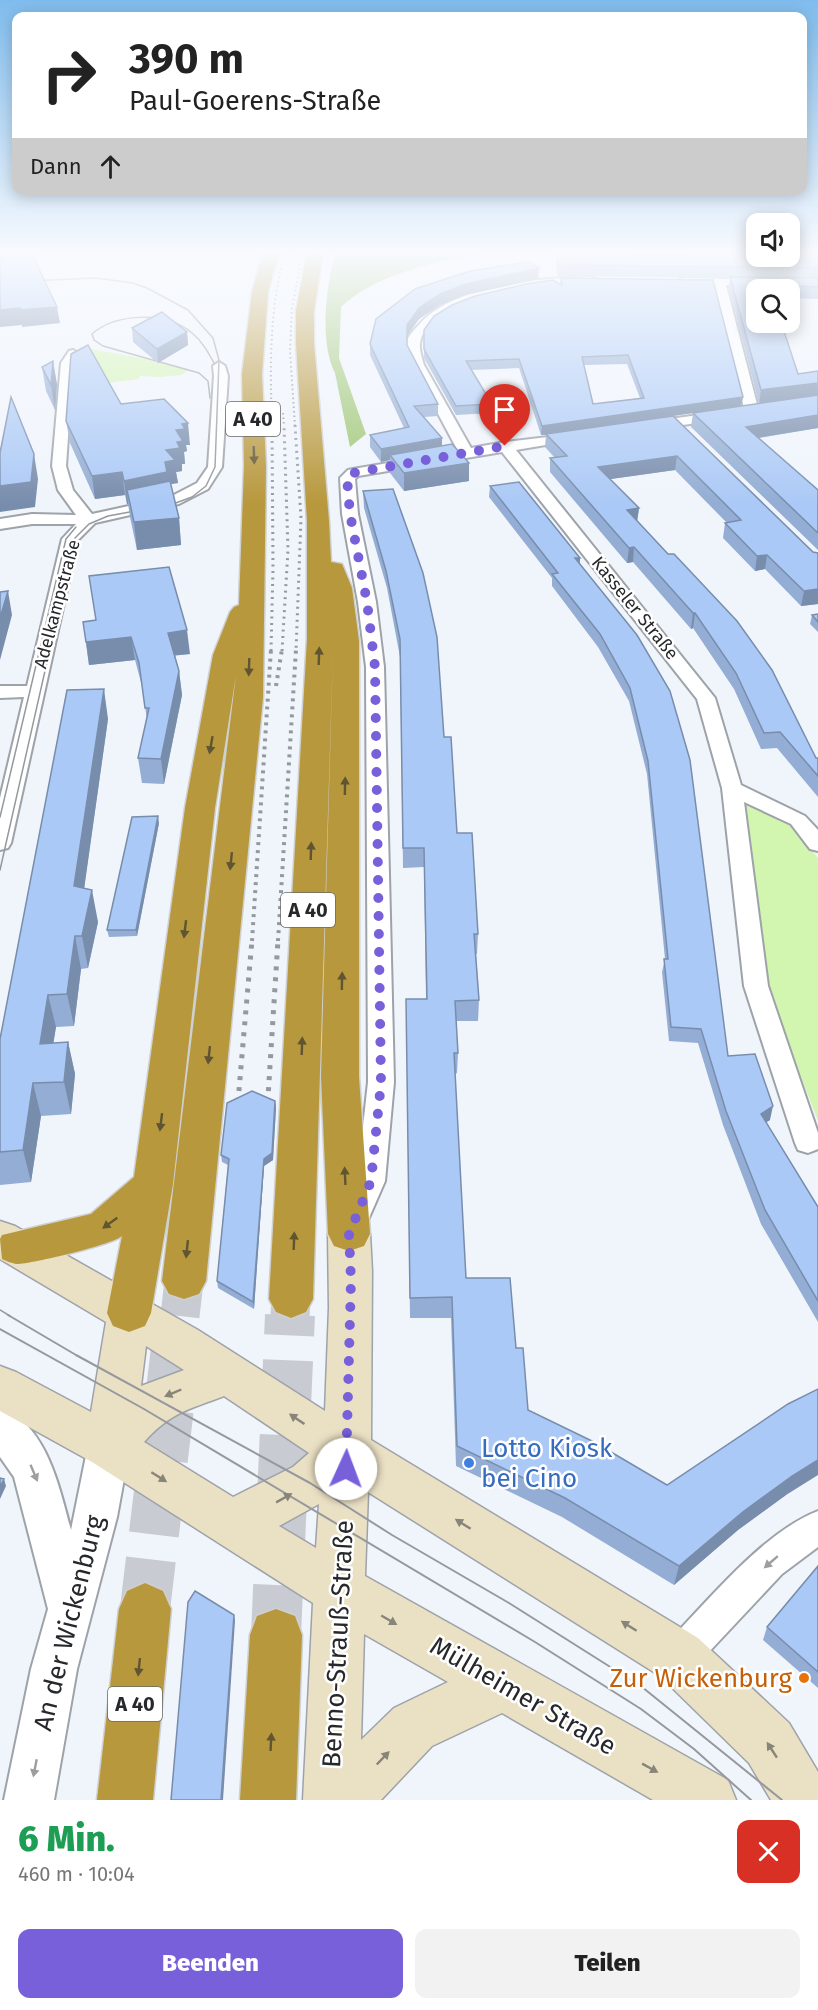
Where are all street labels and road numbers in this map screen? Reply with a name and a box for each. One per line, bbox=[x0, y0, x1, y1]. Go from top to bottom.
road number: A 40 bbox=[226, 402, 280, 436]
street label: Adelkampstraße bbox=[29, 537, 85, 671]
street label: Kasseler Straße bbox=[587, 552, 683, 664]
road number: A 40 bbox=[281, 893, 335, 927]
street label: An der Wickenburg bbox=[27, 1512, 111, 1734]
street label: Benno-Strauß-Straße bbox=[316, 1519, 360, 1769]
street label: Mülheimer Straße bbox=[425, 1630, 621, 1762]
road number: A 40 bbox=[108, 1687, 162, 1721]

